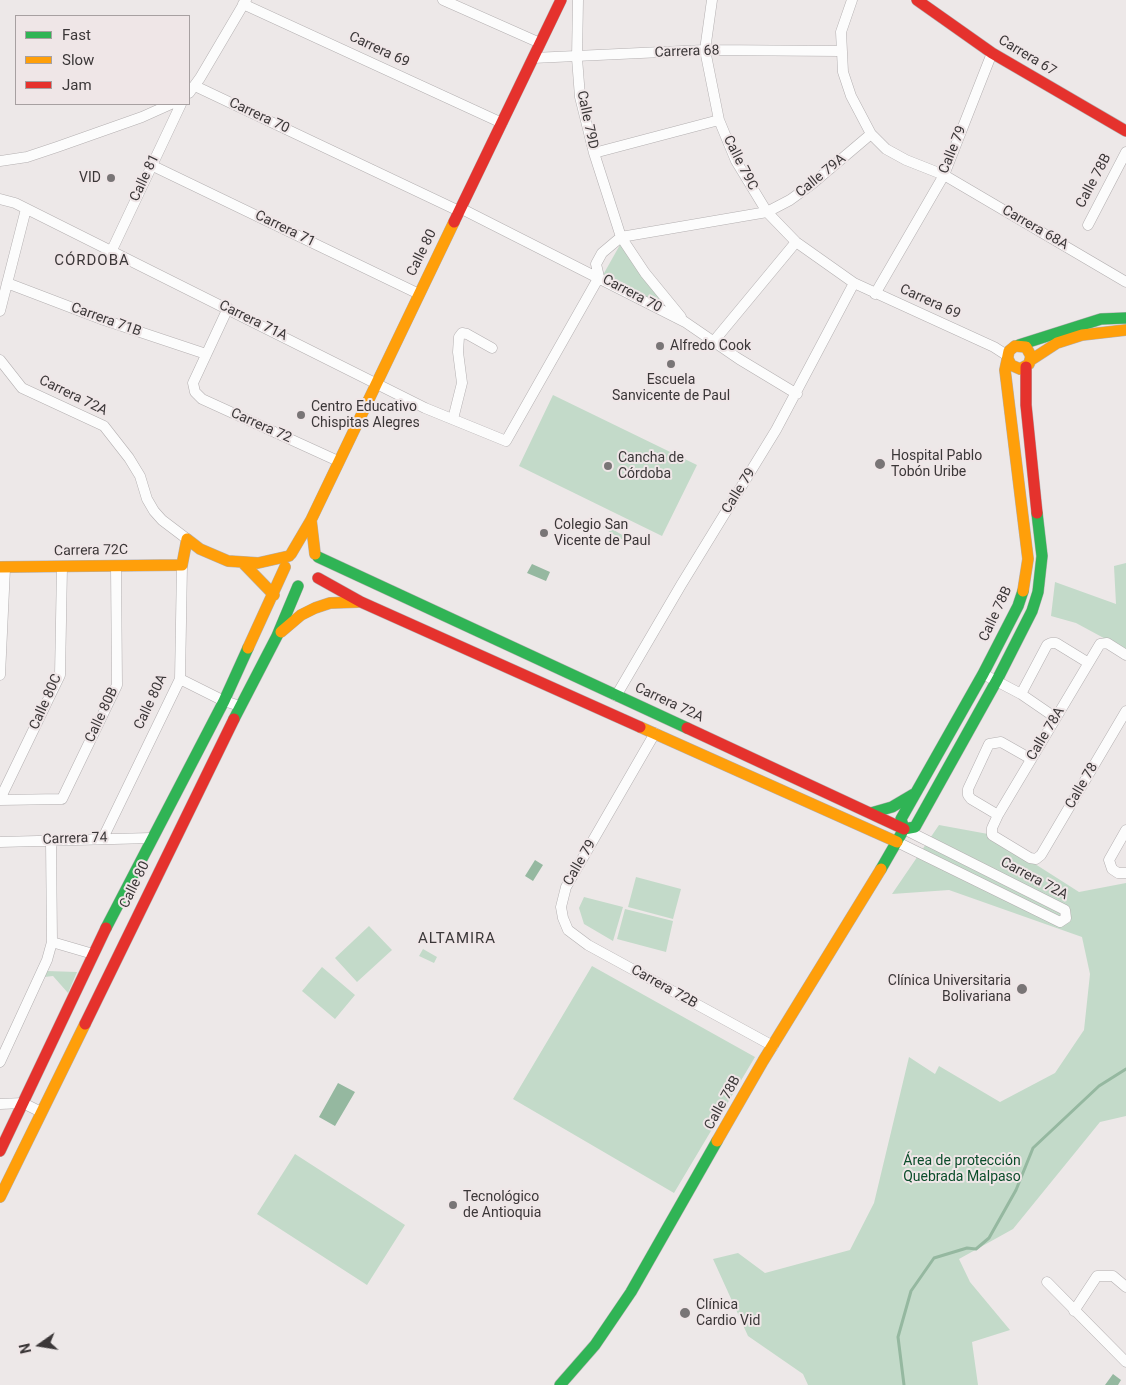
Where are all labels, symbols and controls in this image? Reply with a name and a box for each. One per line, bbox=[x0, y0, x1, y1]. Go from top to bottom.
legend bbox=[15, 15, 190, 105]
text: Fast bbox=[62, 26, 91, 44]
street label: Carrera 69 bbox=[346, 29, 412, 71]
street label: Carrera 67 bbox=[995, 32, 1059, 80]
street label: Carrera 68 bbox=[654, 42, 720, 62]
text: Slow bbox=[62, 51, 94, 69]
text: Jam bbox=[62, 76, 92, 94]
street label: Calle 79D bbox=[573, 89, 601, 151]
street label: Carrera 70 bbox=[226, 95, 292, 137]
street label: Calle 79 bbox=[936, 124, 970, 176]
street label: Calle 79C bbox=[719, 133, 761, 193]
street label: Calle 79A bbox=[793, 151, 849, 201]
street label: Calle 78B bbox=[1073, 151, 1115, 211]
street label: Calle 81 bbox=[127, 152, 163, 204]
place label: VID bbox=[79, 170, 101, 186]
marker: VID bbox=[105, 172, 117, 184]
street label: Carrera 68A bbox=[999, 202, 1071, 254]
street label: Carrera 71 bbox=[252, 207, 318, 251]
street label: Calle 80 bbox=[403, 227, 441, 279]
district label: CÓRDOBA bbox=[53, 252, 131, 270]
street label: Carrera 70 bbox=[599, 271, 665, 317]
street label: Carrera 69 bbox=[897, 281, 963, 323]
street label: Carrera 71A bbox=[216, 297, 290, 345]
street label: Carrera 71B bbox=[69, 300, 143, 340]
place label: Alfredo Cook bbox=[670, 338, 751, 354]
marker: Alfredo Cook bbox=[654, 340, 666, 352]
marker: Escuela Sanvicente de Paul bbox=[665, 358, 677, 370]
street label: Carrera 72A bbox=[36, 372, 110, 420]
place label: Escuela Sanvicente de Paul bbox=[612, 372, 730, 404]
place label: Centro Educativo Chispitas Alegres bbox=[311, 399, 420, 432]
street label: Carrera 72 bbox=[228, 405, 294, 447]
marker: Centro Educativo Chispitas Alegres bbox=[295, 409, 307, 421]
place label: Hospital Pablo Tobón Uribe bbox=[891, 448, 982, 481]
place label: Cancha de Córdoba bbox=[618, 450, 684, 482]
marker: Hospital Pablo Tobón Uribe bbox=[873, 457, 887, 471]
marker: Cancha de Córdoba bbox=[602, 460, 614, 472]
street label: Calle 79 bbox=[719, 465, 759, 517]
place label: Colegio San Vicente de Paul bbox=[554, 517, 651, 550]
marker: Colegio San Vicente de Paul bbox=[538, 527, 550, 539]
street label: Carrera 72C bbox=[54, 542, 128, 560]
street label: Calle 78B bbox=[976, 584, 1016, 644]
street label: Calle 80C bbox=[26, 672, 66, 732]
street label: Calle 80A bbox=[131, 672, 171, 732]
street label: Carrera 72A bbox=[632, 680, 706, 726]
street label: Calle 80B bbox=[82, 685, 122, 745]
street label: Calle 78A bbox=[1024, 704, 1068, 764]
street label: Calle 78 bbox=[1062, 760, 1102, 812]
street label: Carrera 74 bbox=[42, 829, 108, 849]
street label: Calle 79 bbox=[560, 837, 600, 889]
street label: Carrera 72A bbox=[997, 854, 1071, 904]
street label: Calle 80 bbox=[116, 859, 154, 911]
district label: ALTAMIRA bbox=[417, 930, 497, 948]
street label: Carrera 72B bbox=[628, 962, 700, 1012]
place label: Clínica Universitaria Bolivariana bbox=[888, 973, 1011, 1006]
marker: Clínica Universitaria Bolivariana bbox=[1015, 982, 1029, 996]
street label: Calle 78B bbox=[701, 1073, 745, 1133]
park label: Área de protección Quebrada Malpaso bbox=[903, 1153, 1021, 1186]
place label: Tecnológico de Antioquia bbox=[463, 1189, 541, 1222]
marker: Tecnológico de Antioquia bbox=[447, 1199, 459, 1211]
place label: Clínica Cardio Vid bbox=[696, 1297, 760, 1330]
marker: Clínica Cardio Vid bbox=[678, 1306, 692, 1320]
north arrow bbox=[15, 1320, 65, 1370]
text: N bbox=[16, 1342, 34, 1355]

